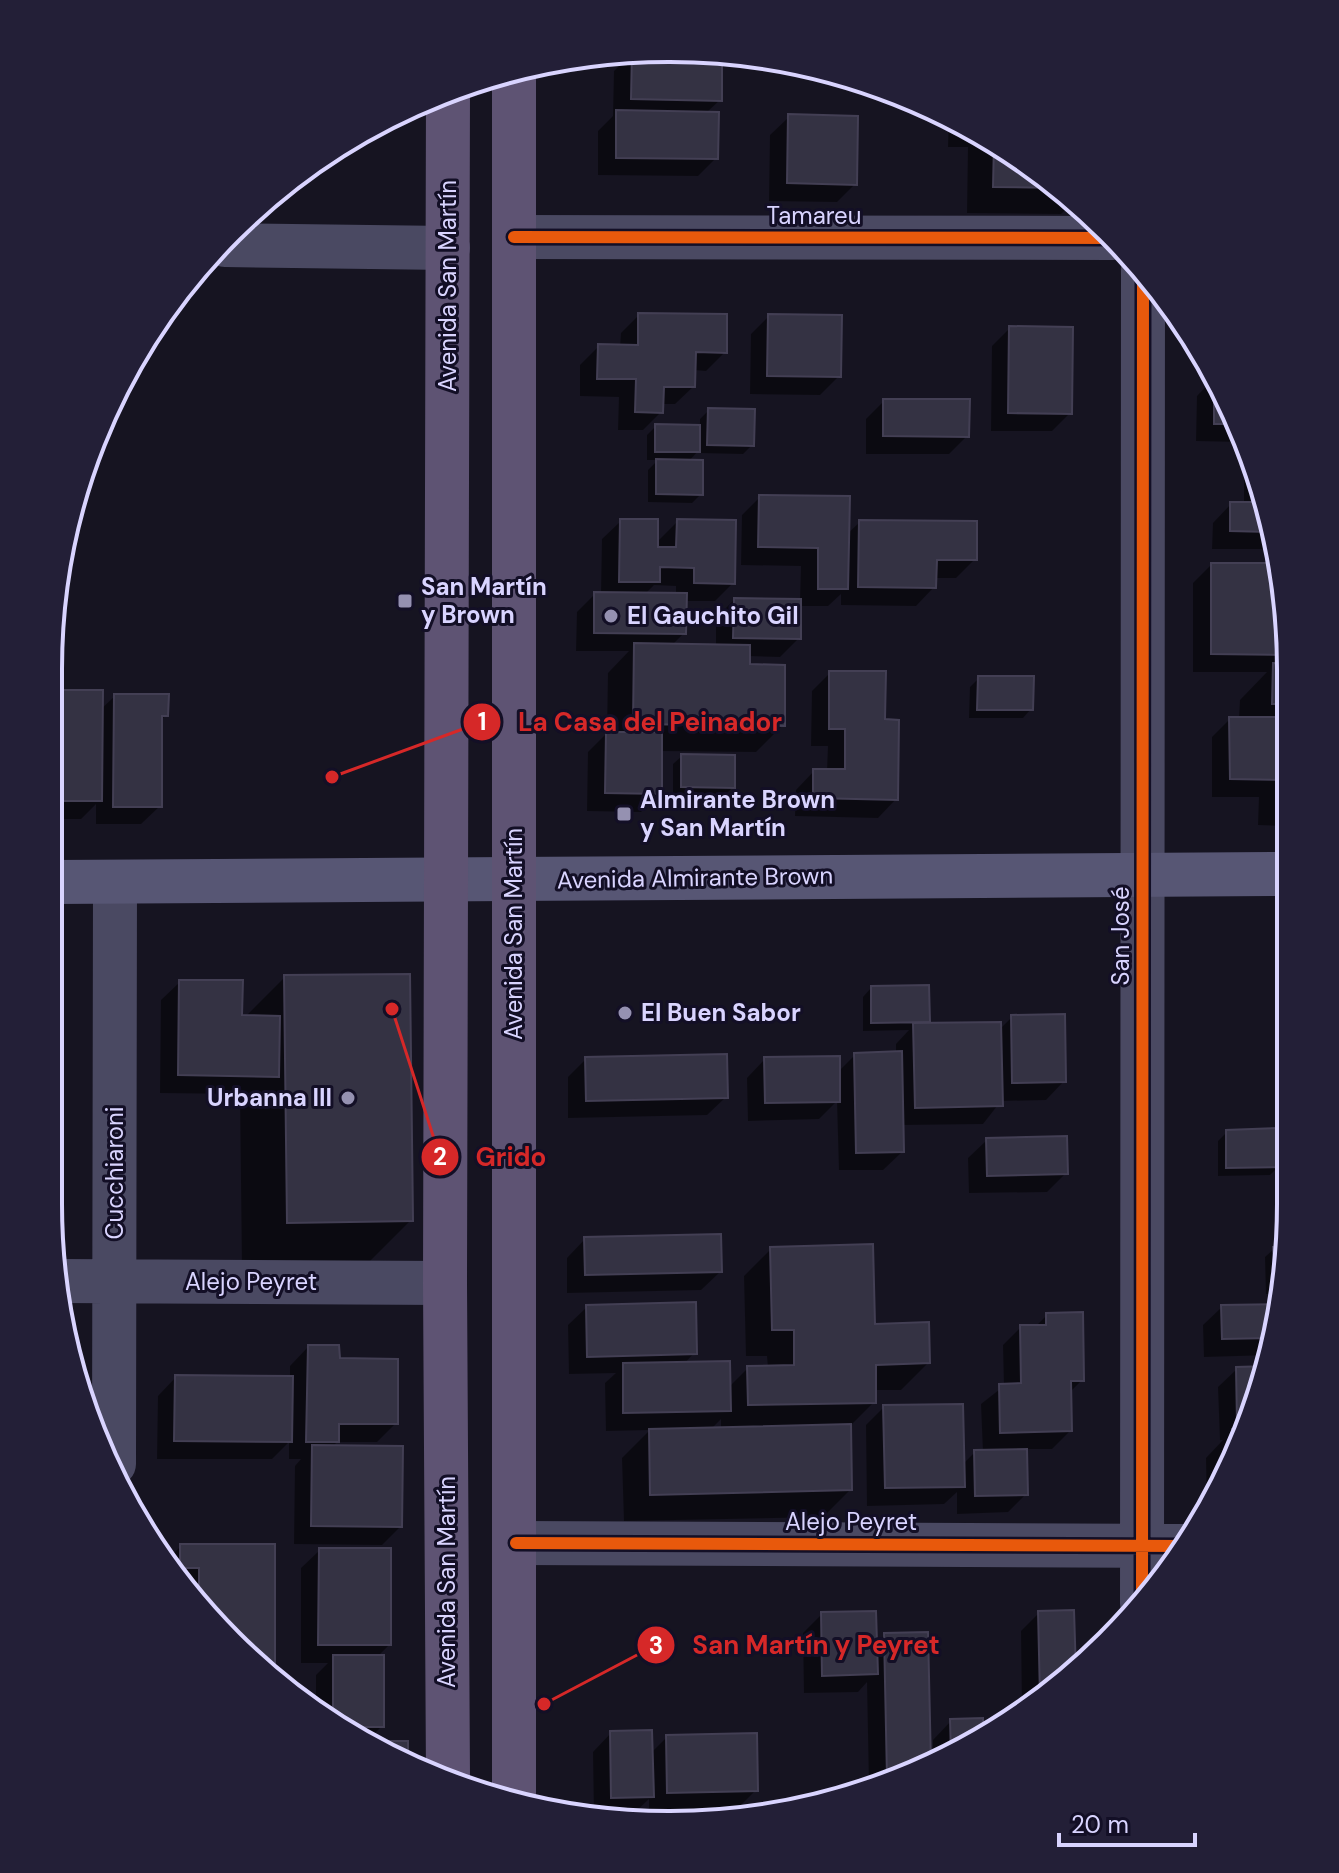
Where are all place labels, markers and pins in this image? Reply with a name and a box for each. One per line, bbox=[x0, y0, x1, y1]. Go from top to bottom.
place label: San Martín y Brown bbox=[421, 571, 547, 630]
marker: San Martín y Brown bbox=[396, 592, 414, 610]
place label: El Gauchito Gil bbox=[627, 600, 799, 631]
marker: El Gauchito Gil bbox=[602, 607, 620, 625]
callout: La Casa del Peinador bbox=[462, 697, 798, 747]
place label: Almirante Brown y San Martín bbox=[640, 784, 835, 843]
marker: Almirante Brown y San Martín bbox=[615, 805, 633, 823]
place label: El Buen Sabor bbox=[641, 997, 801, 1028]
marker: El Buen Sabor bbox=[616, 1004, 634, 1022]
place label: Urbanna III bbox=[207, 1082, 332, 1113]
marker: Urbanna III bbox=[339, 1089, 357, 1107]
callout: Grido bbox=[420, 1132, 563, 1182]
callout: San Martín y Peyret bbox=[636, 1620, 956, 1670]

